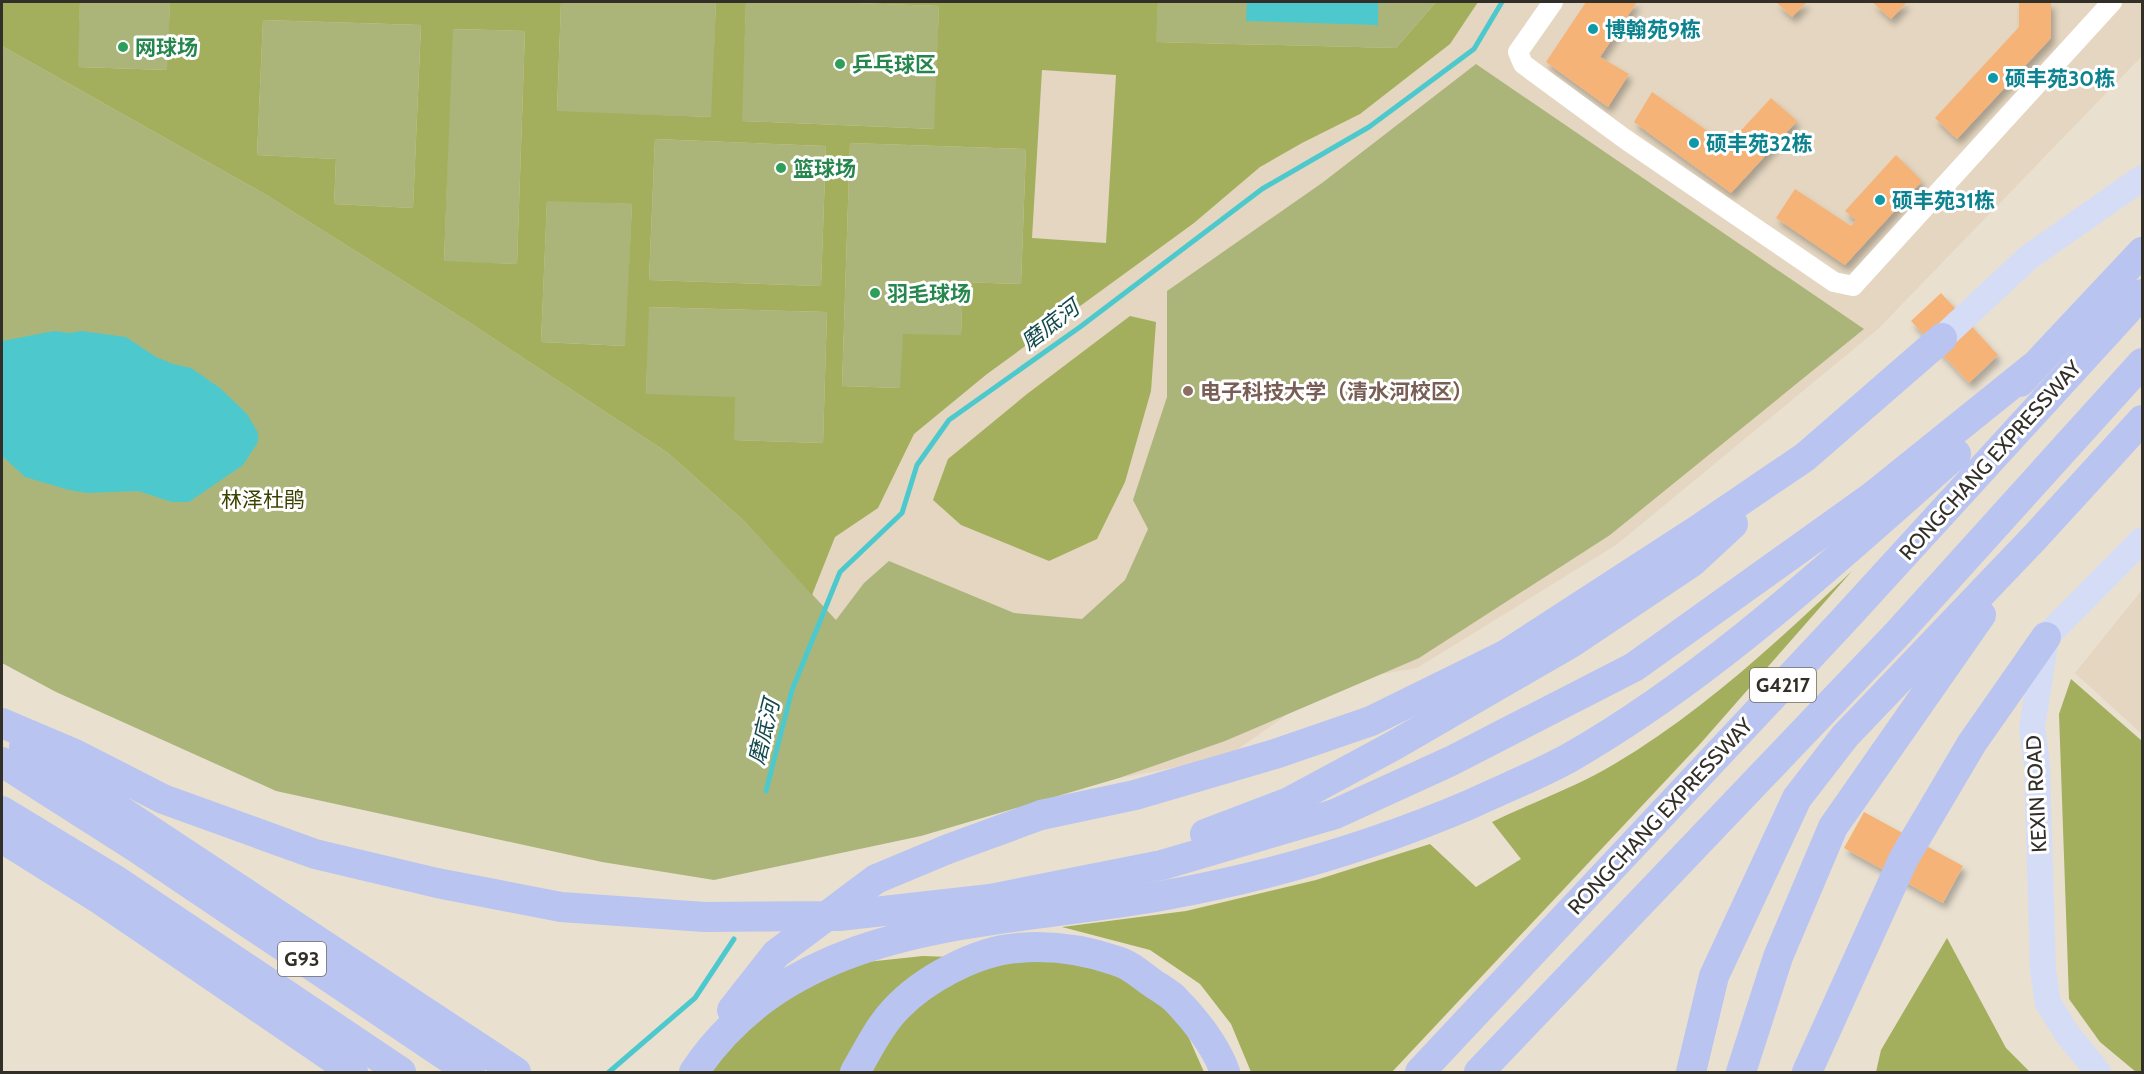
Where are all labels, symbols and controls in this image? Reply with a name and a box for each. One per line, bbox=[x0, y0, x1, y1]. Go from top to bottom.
place label: 博翰苑9栋 bbox=[1605, 17, 1701, 42]
marker: 博翰苑9栋 bbox=[1586, 22, 1600, 36]
place label: 网球场 bbox=[135, 35, 198, 60]
marker: 网球场 bbox=[116, 40, 130, 54]
place label: 乒乓球区 bbox=[852, 52, 936, 77]
marker: 乒乓球区 bbox=[833, 57, 847, 71]
place label: 硕丰苑30栋 bbox=[2005, 66, 2115, 91]
marker: 硕丰苑30栋 bbox=[1986, 71, 2000, 85]
place label: 硕丰苑32栋 bbox=[1706, 131, 1812, 156]
marker: 硕丰苑32栋 bbox=[1687, 136, 1701, 150]
place label: 篮球场 bbox=[793, 156, 856, 181]
marker: 篮球场 bbox=[774, 161, 788, 175]
place label: 硕丰苑31栋 bbox=[1892, 188, 1995, 213]
marker: 硕丰苑31栋 bbox=[1873, 193, 1887, 207]
place label: 羽毛球场 bbox=[887, 281, 971, 306]
marker: 羽毛球场 bbox=[868, 286, 882, 300]
water label: 磨底河 bbox=[1016, 292, 1088, 356]
street label: RONGCHANG EXPRESSWAY bbox=[1894, 354, 2087, 565]
place label: 电子科技大学（清水河校区） bbox=[1200, 379, 1473, 404]
marker: 电子科技大学（清水河校区） bbox=[1181, 384, 1195, 398]
park label: 林泽杜鹃 bbox=[221, 487, 305, 512]
road number: G4217 bbox=[1750, 668, 1816, 702]
water label: 磨底河 bbox=[743, 693, 786, 767]
street label: RONGCHANG EXPRESSWAY bbox=[1562, 712, 1758, 919]
street label: KEXIN ROAD bbox=[2020, 735, 2052, 853]
road number: G93 bbox=[278, 942, 326, 976]

